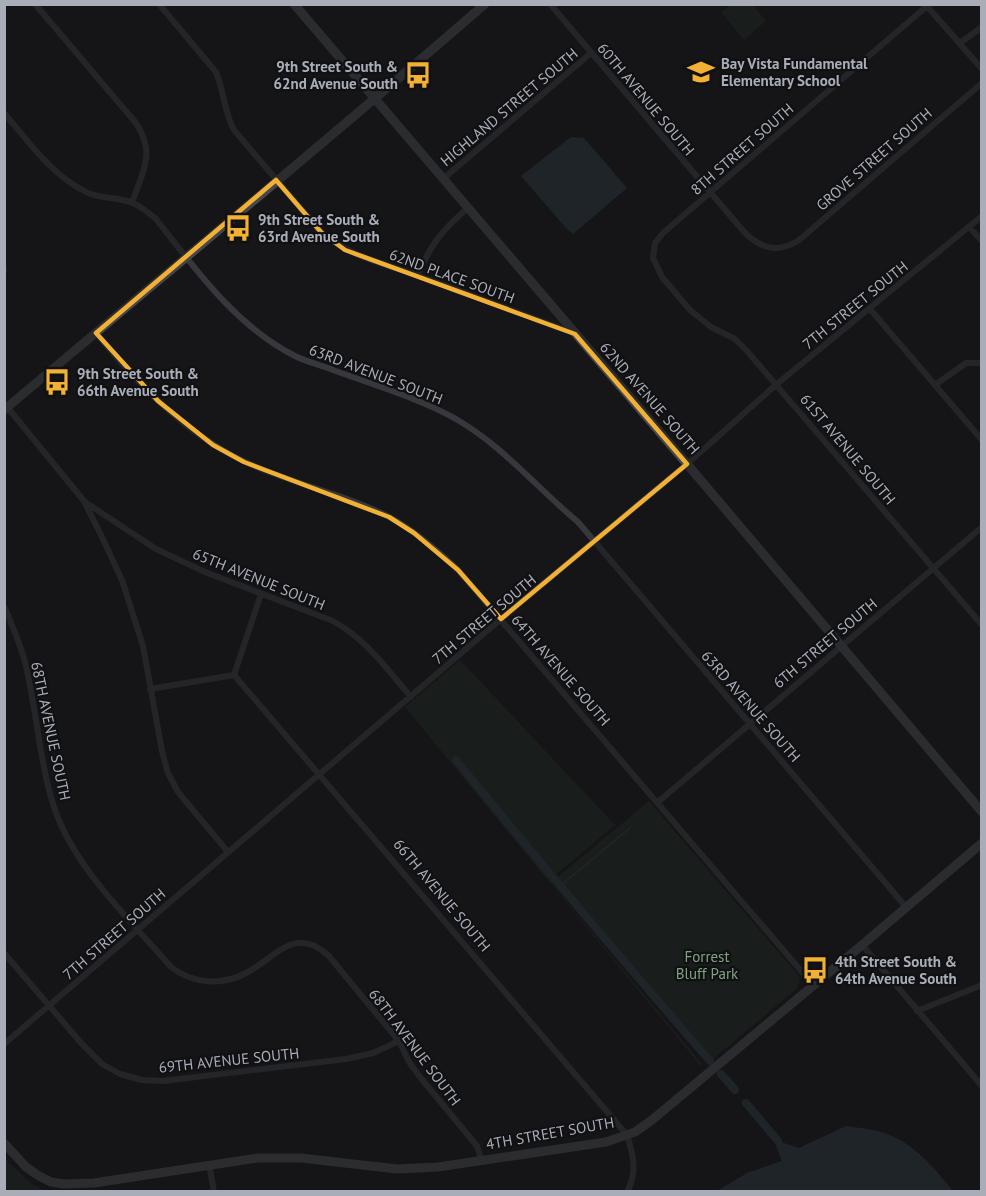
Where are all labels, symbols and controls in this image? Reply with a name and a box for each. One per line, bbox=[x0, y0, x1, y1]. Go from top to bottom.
street label: 60TH AVENUE SOUTH bbox=[593, 39, 699, 159]
street label: HIGHLAND STREET SOUTH bbox=[436, 44, 582, 170]
place label: Bay Vista Fundamental Elementary School bbox=[721, 54, 868, 90]
place label: 9th Street South & 62nd Avenue South bbox=[273, 57, 398, 93]
school or university icon: Bay Vista Fundamental Elementary School bbox=[686, 57, 716, 87]
bus stop icon: 9th Street South & 62nd Avenue South bbox=[403, 60, 433, 90]
street label: 8TH STREET SOUTH bbox=[687, 99, 797, 199]
street label: GROVE STREET SOUTH bbox=[812, 104, 936, 214]
place label: 9th Street South & 63rd Avenue South bbox=[258, 210, 380, 246]
bus stop icon: 9th Street South & 63rd Avenue South bbox=[223, 213, 253, 243]
street label: 62ND PLACE SOUTH bbox=[387, 245, 517, 307]
street label: 7TH STREET SOUTH bbox=[798, 257, 912, 353]
street label: 62ND AVENUE SOUTH bbox=[596, 338, 704, 458]
street label: 63RD AVENUE SOUTH bbox=[306, 340, 446, 408]
place label: 9th Street South & 66th Avenue South bbox=[77, 364, 199, 400]
bus stop icon: 9th Street South & 66th Avenue South bbox=[42, 367, 72, 397]
street label: 61ST AVENUE SOUTH bbox=[796, 390, 900, 508]
street label: 65TH AVENUE SOUTH bbox=[190, 544, 328, 614]
street label: 7TH STREET SOUTH bbox=[428, 570, 540, 668]
street label: 6TH STREET SOUTH bbox=[769, 594, 881, 692]
street label: 64TH AVENUE SOUTH bbox=[507, 610, 615, 730]
street label: 63RD AVENUE SOUTH bbox=[697, 646, 805, 766]
street label: 68TH AVENUE SOUTH bbox=[27, 660, 75, 802]
street label: 66TH AVENUE SOUTH bbox=[389, 835, 495, 955]
street label: 7TH STREET SOUTH bbox=[59, 884, 169, 984]
park label: Forrest Bluff Park bbox=[676, 947, 739, 983]
place label: 4th Street South & 64th Avenue South bbox=[835, 952, 957, 988]
bus stop icon: 4th Street South & 64th Avenue South bbox=[800, 955, 830, 985]
street label: 68TH AVENUE SOUTH bbox=[365, 985, 465, 1109]
street label: 69TH AVENUE SOUTH bbox=[158, 1043, 300, 1077]
street label: 4TH STREET SOUTH bbox=[484, 1112, 616, 1154]

